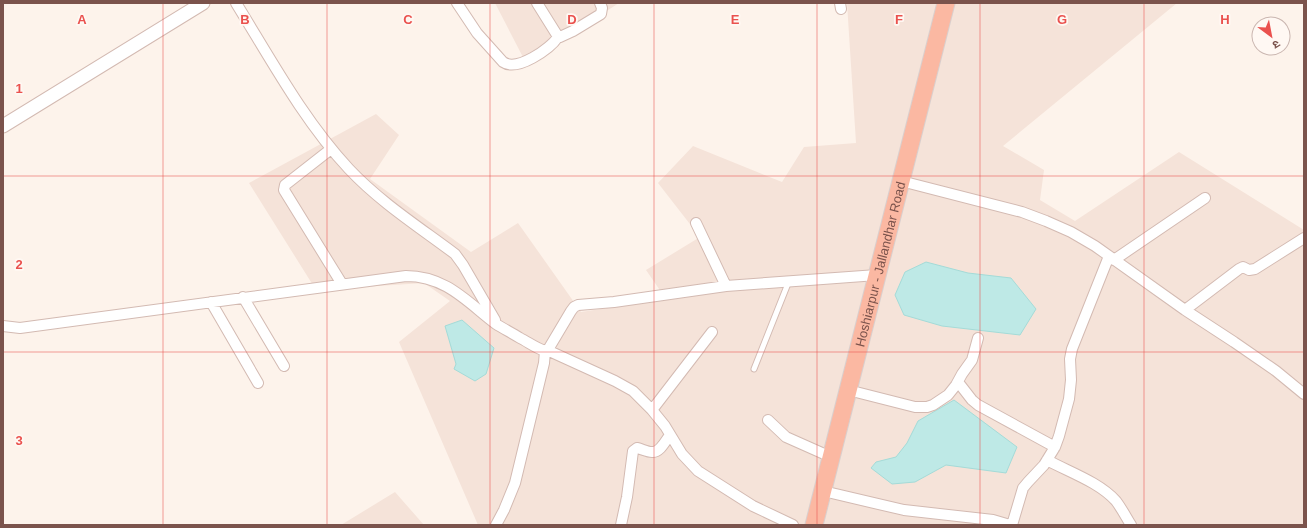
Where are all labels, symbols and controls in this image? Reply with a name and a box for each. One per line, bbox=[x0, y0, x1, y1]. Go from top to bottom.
text: A bbox=[77, 12, 87, 27]
text: B bbox=[240, 12, 250, 27]
text: C bbox=[403, 12, 413, 27]
text: D bbox=[567, 12, 577, 27]
text: E bbox=[731, 12, 740, 27]
text: F bbox=[895, 12, 903, 27]
text: G bbox=[1057, 12, 1067, 27]
text: H bbox=[1220, 12, 1230, 27]
north arrow bbox=[1251, 16, 1291, 56]
text: उ bbox=[1270, 38, 1282, 52]
text: 1 bbox=[15, 81, 23, 96]
street label: Hoshiarpur - Jallandhar Road bbox=[852, 180, 908, 348]
text: 2 bbox=[15, 257, 23, 272]
text: 3 bbox=[15, 433, 23, 448]

